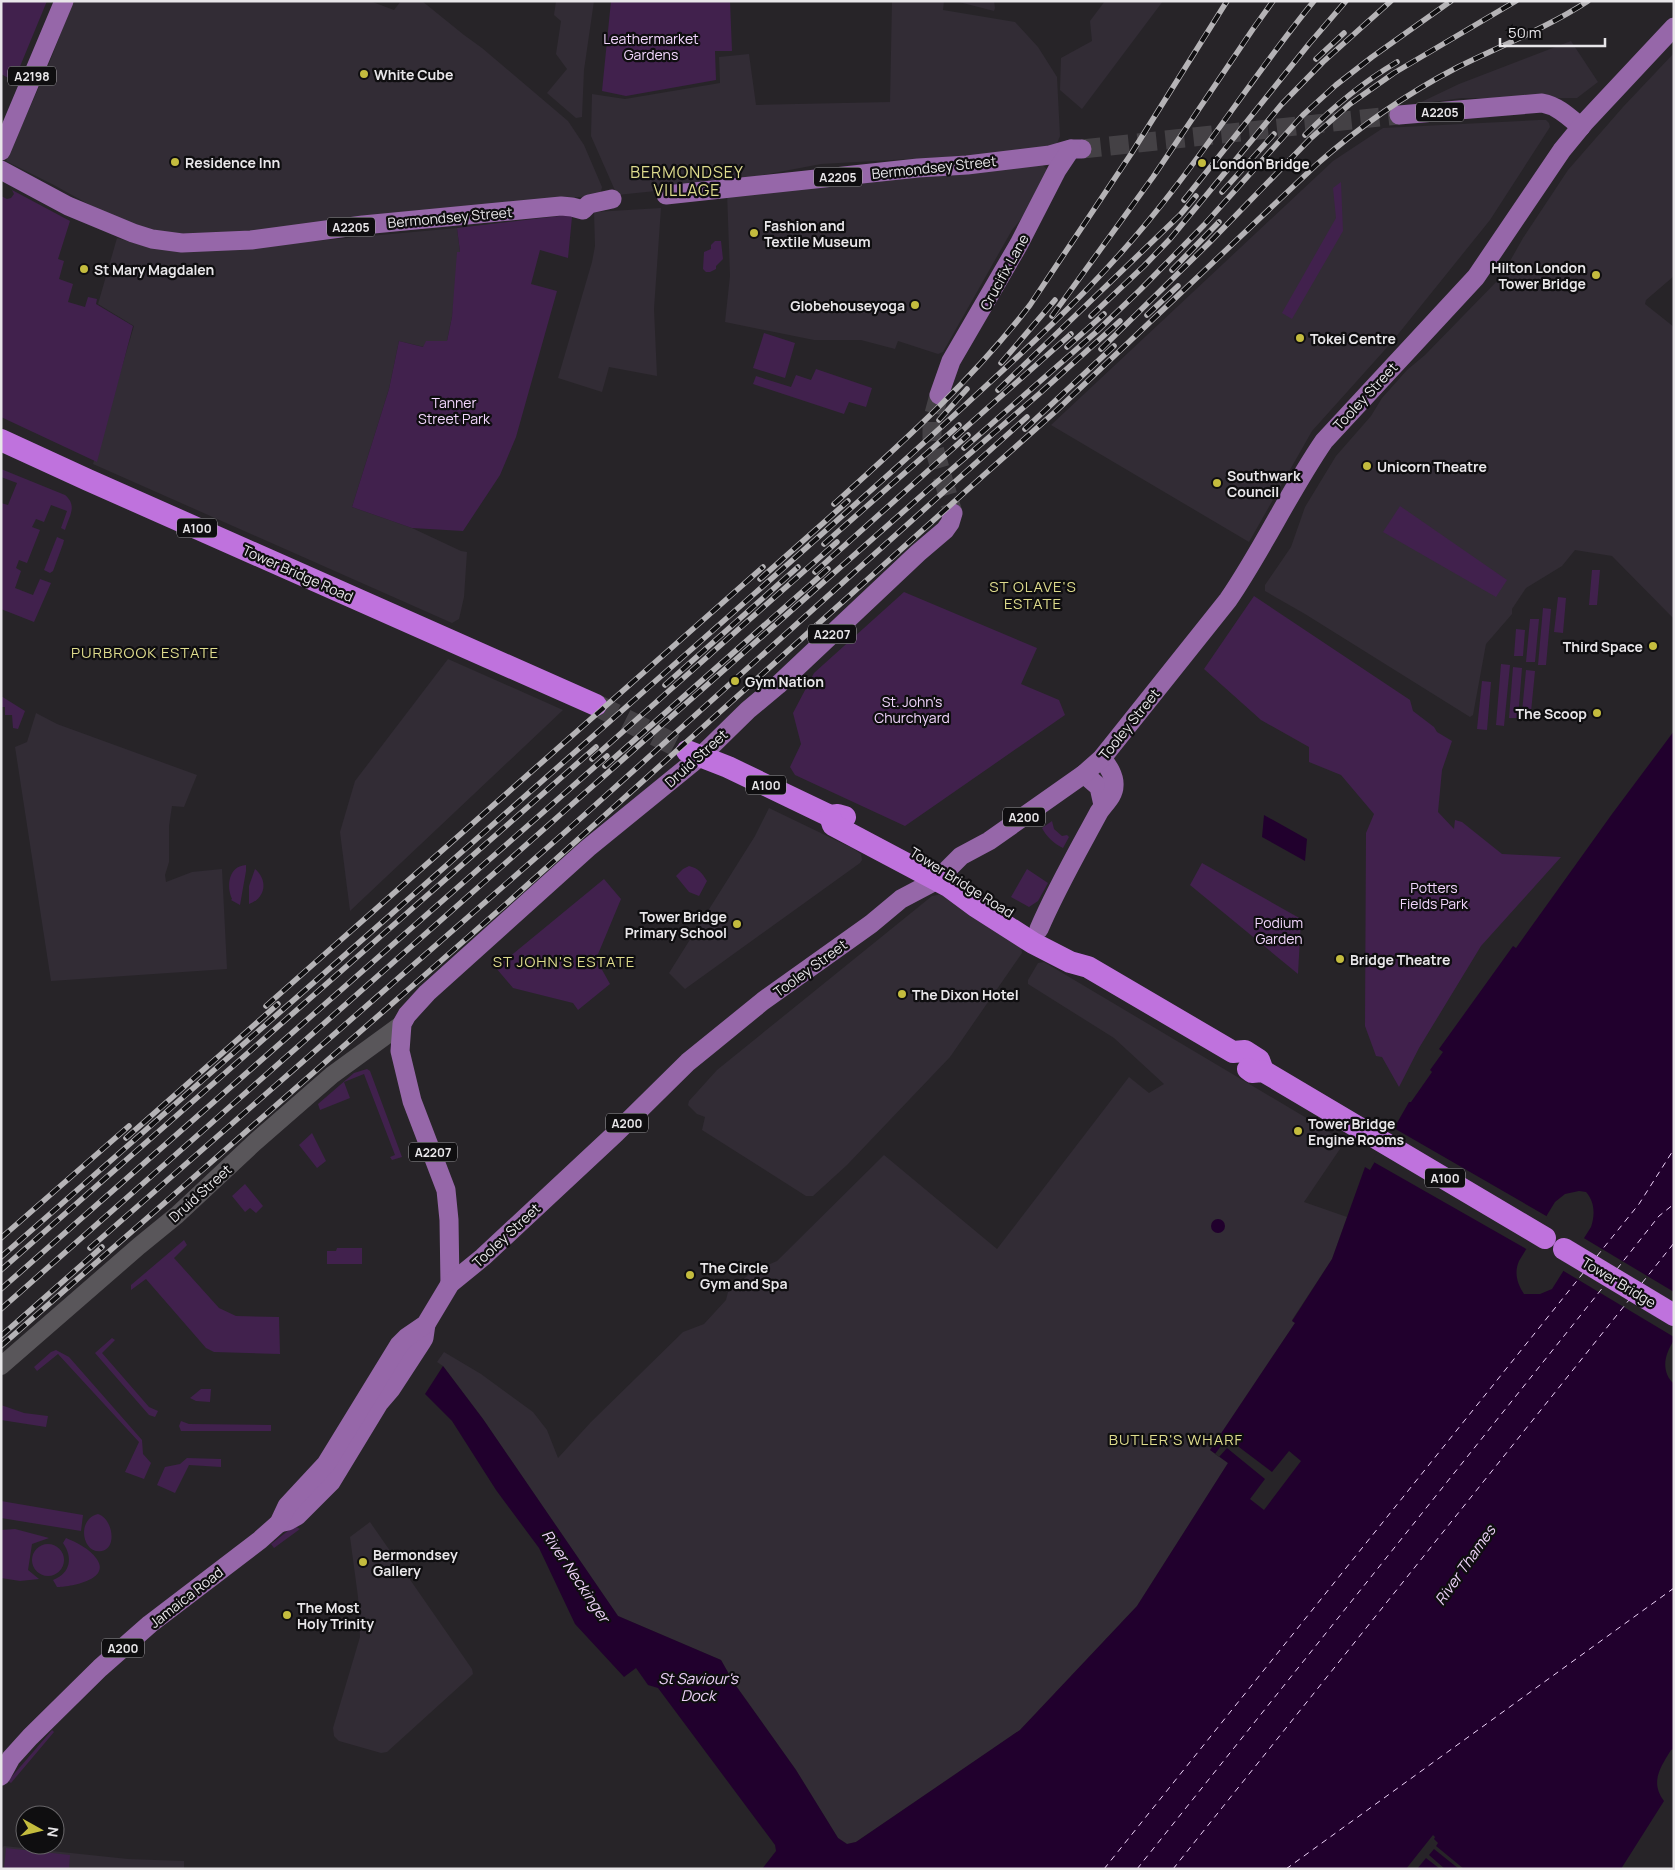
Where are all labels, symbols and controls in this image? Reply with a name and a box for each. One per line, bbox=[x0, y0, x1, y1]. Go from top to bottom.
scale bar bbox=[1500, 15, 1605, 47]
text: 50 m bbox=[1508, 22, 1542, 43]
park label: Leathermarket Gardens bbox=[603, 29, 699, 64]
place label: White Cube bbox=[374, 65, 453, 84]
road number: A2198 bbox=[8, 66, 56, 85]
marker: White Cube bbox=[358, 68, 370, 80]
road number: A2205 bbox=[1416, 102, 1464, 121]
street label: Bermondsey Street bbox=[871, 151, 998, 183]
place label: Residence Inn bbox=[185, 153, 280, 172]
place label: London Bridge bbox=[1212, 154, 1310, 173]
marker: Residence Inn bbox=[169, 156, 181, 168]
marker: London Bridge bbox=[1196, 157, 1208, 169]
district label: BERMONDSEY VILLAGE bbox=[630, 161, 744, 201]
road number: A2205 bbox=[814, 168, 862, 186]
street label: Bermondsey Street bbox=[387, 202, 514, 232]
place label: Fashion and Textile Museum bbox=[764, 216, 871, 251]
road number: A2205 bbox=[327, 218, 375, 236]
marker: Fashion and Textile Museum bbox=[748, 227, 760, 239]
street label: Crucifix Lane bbox=[975, 231, 1033, 313]
place label: Hilton London Tower Bridge bbox=[1491, 258, 1586, 293]
place label: St Mary Magdalen bbox=[94, 260, 214, 279]
marker: St Mary Magdalen bbox=[78, 263, 90, 275]
marker: Hilton London Tower Bridge bbox=[1590, 269, 1602, 281]
place label: Globehouseyoga bbox=[790, 296, 905, 315]
marker: Globehouseyoga bbox=[909, 299, 921, 311]
place label: Tokei Centre bbox=[1310, 329, 1396, 348]
marker: Tokei Centre bbox=[1294, 332, 1306, 344]
street label: Tooley Street bbox=[1329, 358, 1402, 434]
park label: Tanner Street Park bbox=[418, 393, 491, 428]
place label: Unicorn Theatre bbox=[1377, 457, 1487, 476]
marker: Unicorn Theatre bbox=[1361, 460, 1373, 472]
place label: Southwark Council bbox=[1227, 466, 1301, 501]
marker: Southwark Council bbox=[1211, 477, 1223, 489]
road number: A100 bbox=[177, 518, 217, 538]
street label: Tower Bridge Road bbox=[240, 540, 356, 606]
district label: ST OLAVE'S ESTATE bbox=[989, 576, 1077, 614]
road number: A2207 bbox=[808, 624, 856, 644]
place label: Third Space bbox=[1563, 637, 1643, 656]
marker: Third Space bbox=[1647, 640, 1659, 652]
district label: PURBROOK ESTATE bbox=[71, 642, 219, 663]
place label: Gym Nation bbox=[745, 672, 824, 691]
marker: Gym Nation bbox=[729, 675, 741, 687]
street label: Tooley Street bbox=[1094, 684, 1164, 764]
park label: St. John's Churchyard bbox=[874, 692, 950, 727]
place label: The Scoop bbox=[1516, 704, 1587, 723]
marker: The Scoop bbox=[1591, 707, 1603, 719]
street label: Druid Street bbox=[661, 725, 732, 791]
road number: A100 bbox=[746, 776, 786, 794]
road number: A200 bbox=[1003, 808, 1045, 826]
street label: Tower Bridge Road bbox=[906, 842, 1018, 922]
park label: Potters Fields Park bbox=[1400, 878, 1469, 913]
place label: Tower Bridge Primary School bbox=[625, 907, 727, 942]
park label: Podium Garden bbox=[1255, 913, 1303, 948]
marker: Tower Bridge Primary School bbox=[731, 918, 743, 930]
street label: Tooley Street bbox=[769, 935, 851, 1001]
place label: Bridge Theatre bbox=[1350, 950, 1450, 969]
district label: ST JOHN'S ESTATE bbox=[493, 951, 635, 972]
marker: Bridge Theatre bbox=[1334, 953, 1346, 965]
place label: The Dixon Hotel bbox=[912, 985, 1019, 1004]
marker: The Dixon Hotel bbox=[896, 988, 908, 1000]
road number: A200 bbox=[606, 1114, 648, 1132]
place label: Tower Bridge Engine Rooms bbox=[1308, 1114, 1404, 1149]
marker: Tower Bridge Engine Rooms bbox=[1292, 1125, 1304, 1137]
road number: A2207 bbox=[409, 1142, 457, 1162]
street label: Druid Street bbox=[165, 1160, 236, 1226]
road number: A100 bbox=[1425, 1168, 1465, 1188]
street label: Tooley Street bbox=[468, 1198, 544, 1271]
street label: Tower Bridge bbox=[1578, 1252, 1660, 1312]
place label: The Circle Gym and Spa bbox=[700, 1258, 788, 1293]
marker: The Circle Gym and Spa bbox=[684, 1269, 696, 1281]
district label: BUTLER'S WHARF bbox=[1109, 1429, 1243, 1450]
water label: River Thames bbox=[1430, 1520, 1501, 1609]
water label: River Neckinger bbox=[537, 1525, 616, 1629]
place label: Bermondsey Gallery bbox=[373, 1545, 458, 1580]
marker: Bermondsey Gallery bbox=[357, 1556, 369, 1568]
street label: Jamaica Road bbox=[145, 1562, 227, 1632]
place label: The Most Holy Trinity bbox=[297, 1598, 374, 1633]
marker: The Most Holy Trinity bbox=[281, 1609, 293, 1621]
road number: A200 bbox=[102, 1639, 144, 1658]
water label: St Saviour's Dock bbox=[658, 1668, 739, 1706]
north arrow bbox=[15, 1805, 65, 1855]
text: N bbox=[43, 1826, 63, 1838]

